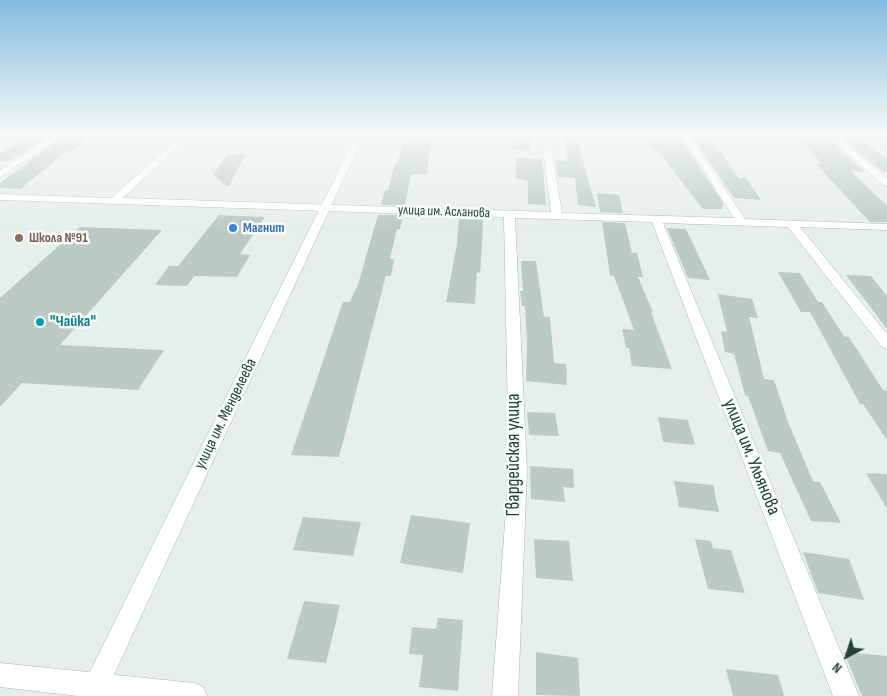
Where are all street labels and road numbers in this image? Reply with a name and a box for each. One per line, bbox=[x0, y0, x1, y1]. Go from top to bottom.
street label: улица им. Асланова bbox=[398, 202, 490, 222]
street label: улица им. Менделеева bbox=[191, 355, 261, 473]
street label: Гвардейская улица bbox=[503, 394, 525, 516]
street label: улица им. Ульянова bbox=[717, 396, 785, 518]

